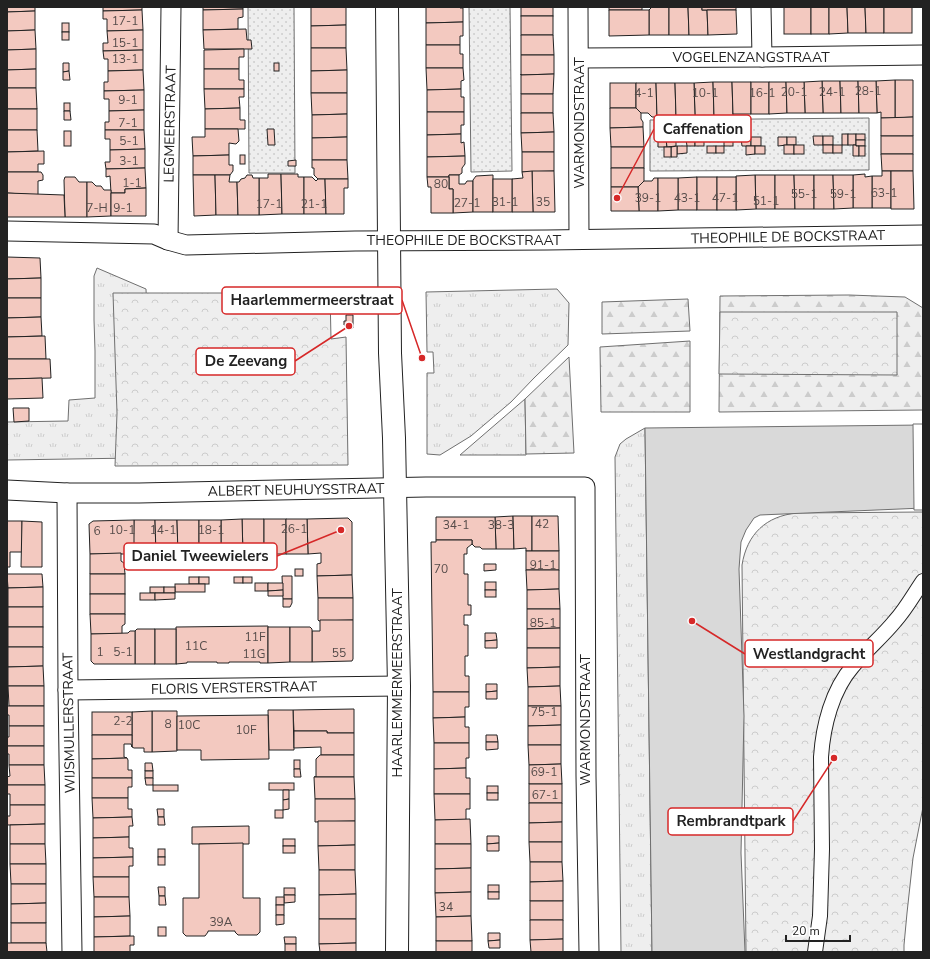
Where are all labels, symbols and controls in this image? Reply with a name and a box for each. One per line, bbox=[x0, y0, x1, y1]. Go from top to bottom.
house number: 17-1 bbox=[112, 13, 138, 29]
house number: 15-1 bbox=[112, 35, 138, 51]
street label: VOGELENZANGSTRAAT bbox=[671, 48, 830, 67]
house number: 13-1 bbox=[112, 51, 138, 67]
street label: WARMONDSTRAAT bbox=[570, 57, 589, 189]
street label: LEGMEERSTRAAT bbox=[159, 65, 181, 183]
house number: 28-1 bbox=[855, 83, 881, 99]
house number: 20-1 bbox=[781, 84, 807, 100]
house number: 24-1 bbox=[819, 84, 845, 100]
house number: 4-1 bbox=[634, 85, 654, 101]
house number: 10-1 bbox=[692, 85, 718, 101]
house number: 16-1 bbox=[749, 85, 775, 101]
house number: 9-1 bbox=[118, 92, 138, 108]
house number: 7-1 bbox=[118, 115, 138, 131]
callout: Caffenation bbox=[654, 115, 751, 142]
text: Caffenation bbox=[663, 119, 743, 139]
house number: 5-1 bbox=[119, 133, 139, 149]
house number: 3-1 bbox=[119, 153, 139, 169]
house number: 1-1 bbox=[122, 175, 142, 191]
house number: 80 bbox=[434, 176, 448, 192]
house number: 63-1 bbox=[871, 185, 897, 201]
house number: 55-1 bbox=[791, 186, 817, 202]
house number: 59-1 bbox=[830, 186, 856, 202]
house number: 39-1 bbox=[635, 190, 661, 206]
house number: 43-1 bbox=[674, 190, 700, 206]
house number: 47-1 bbox=[712, 190, 738, 206]
house number: 51-1 bbox=[753, 193, 779, 209]
house number: 31-1 bbox=[492, 194, 518, 210]
house number: 35 bbox=[536, 194, 550, 210]
house number: 27-1 bbox=[454, 195, 480, 211]
house number: 17-1 bbox=[256, 196, 282, 212]
house number: 21-1 bbox=[301, 196, 327, 212]
house number: 7-H bbox=[86, 200, 108, 216]
house number: 9-1 bbox=[113, 200, 133, 216]
street label: THEOPHILE DE BOCKSTRAAT bbox=[691, 226, 886, 248]
street label: THEOPHILE DE BOCKSTRAAT bbox=[367, 231, 562, 250]
callout: Haarlemmermeerstraat bbox=[222, 287, 402, 314]
text: Haarlemmermeerstraat bbox=[230, 290, 394, 310]
callout: De Zeevang bbox=[196, 348, 295, 375]
text: De Zeevang bbox=[205, 351, 287, 371]
street label: ALBERT NEUHUYSSTRAAT bbox=[208, 479, 385, 501]
house number: 42 bbox=[535, 516, 549, 532]
house number: 34-1 bbox=[443, 517, 469, 533]
house number: 38-3 bbox=[488, 517, 514, 533]
house number: 26-1 bbox=[281, 521, 307, 537]
house number: 10-1 bbox=[109, 522, 135, 538]
house number: 14-1 bbox=[150, 522, 176, 538]
house number: 18-1 bbox=[198, 522, 224, 538]
house number: 6 bbox=[93, 523, 101, 539]
callout: Daniel Tweewielers bbox=[124, 543, 277, 570]
text: Daniel Tweewielers bbox=[131, 546, 269, 566]
house number: 91-1 bbox=[530, 557, 556, 573]
house number: 70 bbox=[434, 561, 448, 577]
street label: HAARLEMMERMEERSTRAAT bbox=[388, 588, 407, 778]
house number: 85-1 bbox=[530, 615, 556, 631]
house number: 11F bbox=[245, 629, 266, 645]
house number: 11C bbox=[185, 638, 207, 654]
callout: Westlandgracht bbox=[745, 640, 873, 667]
house number: 1 bbox=[96, 644, 104, 660]
house number: 5-1 bbox=[113, 644, 133, 660]
text: Westlandgracht bbox=[753, 644, 865, 664]
house number: 55 bbox=[332, 645, 346, 661]
house number: 11G bbox=[242, 646, 266, 662]
street label: WIJSMULLERSTRAAT bbox=[58, 652, 80, 794]
street label: WARMONDSTRAAT bbox=[576, 654, 595, 786]
street label: FLORIS VERSTERSTRAAT bbox=[151, 677, 318, 699]
house number: 75-1 bbox=[531, 704, 557, 720]
house number: 2-2 bbox=[113, 713, 133, 729]
house number: 8 bbox=[164, 716, 172, 732]
house number: 10C bbox=[178, 717, 200, 733]
house number: 10F bbox=[236, 722, 257, 738]
house number: 69-1 bbox=[531, 764, 557, 780]
house number: 67-1 bbox=[532, 787, 558, 803]
callout: Rembrandtpark bbox=[668, 808, 793, 835]
text: Rembrandtpark bbox=[676, 811, 786, 831]
house number: 34 bbox=[439, 899, 453, 915]
house number: 39A bbox=[209, 914, 233, 930]
scale bar bbox=[786, 917, 850, 943]
text: 20 m bbox=[792, 923, 820, 939]

